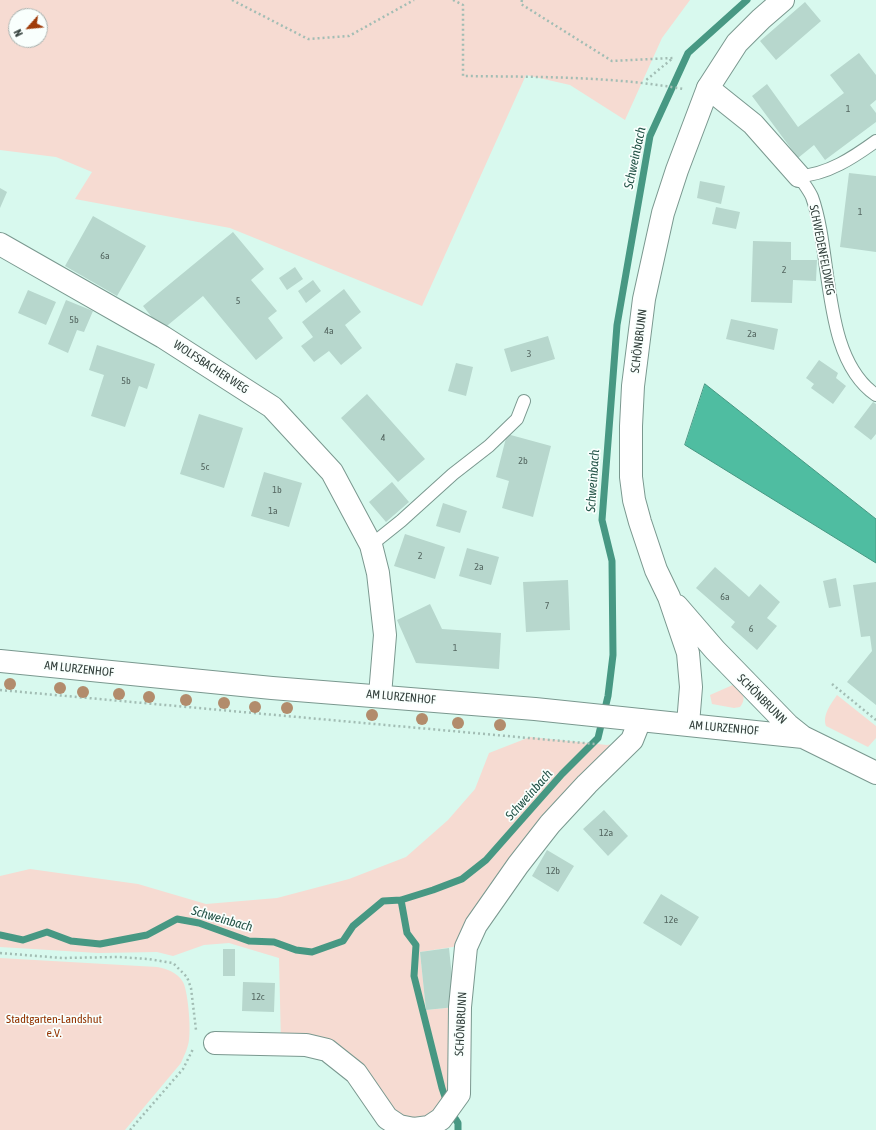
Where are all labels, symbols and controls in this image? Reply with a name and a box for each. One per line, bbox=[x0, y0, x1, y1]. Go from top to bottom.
north arrow bbox=[8, 8, 48, 48]
text: N bbox=[11, 27, 25, 39]
house number: 1 bbox=[846, 103, 850, 115]
water label: Schweinbach bbox=[621, 126, 649, 190]
street label: SCHWEDENFELDWEG bbox=[806, 204, 838, 296]
house number: 1 bbox=[858, 206, 862, 218]
house number: 6a bbox=[100, 250, 110, 262]
house number: 2 bbox=[782, 264, 786, 276]
house number: 5 bbox=[236, 295, 240, 307]
street label: SCHÖNBRUNN bbox=[628, 308, 650, 374]
house number: 5b bbox=[69, 314, 79, 326]
house number: 4a bbox=[324, 325, 334, 337]
house number: 2a bbox=[747, 328, 757, 340]
street label: WOLFSBACHER WEG bbox=[171, 337, 251, 397]
house number: 3 bbox=[527, 348, 531, 360]
house number: 5b bbox=[121, 375, 131, 387]
house number: 4 bbox=[381, 432, 385, 444]
water label: Schweinbach bbox=[583, 449, 603, 513]
house number: 2b bbox=[518, 455, 528, 467]
house number: 5c bbox=[201, 461, 209, 473]
house number: 1b bbox=[272, 484, 282, 496]
house number: 1a bbox=[268, 505, 278, 517]
house number: 2 bbox=[418, 550, 422, 562]
house number: 2a bbox=[474, 561, 484, 573]
house number: 6a bbox=[720, 591, 730, 603]
house number: 7 bbox=[545, 600, 549, 612]
house number: 6 bbox=[749, 623, 753, 635]
house number: 1 bbox=[453, 642, 457, 654]
street label: AM LURZENHOF bbox=[44, 658, 114, 680]
street label: SCHÖNBRUNN bbox=[734, 671, 790, 727]
street label: AM LURZENHOF bbox=[366, 687, 436, 707]
street label: AM LURZENHOF bbox=[689, 718, 759, 738]
water label: Schweinbach bbox=[502, 766, 556, 824]
house number: 12a bbox=[599, 827, 613, 839]
house number: 12b bbox=[546, 865, 560, 877]
water label: Schweinbach bbox=[190, 903, 254, 935]
house number: 12e bbox=[664, 914, 678, 926]
house number: 12c bbox=[251, 991, 265, 1003]
street label: SCHÖNBRUNN bbox=[452, 991, 470, 1057]
park label: Stadtgarten-Landshut e.V. bbox=[6, 1012, 102, 1040]

